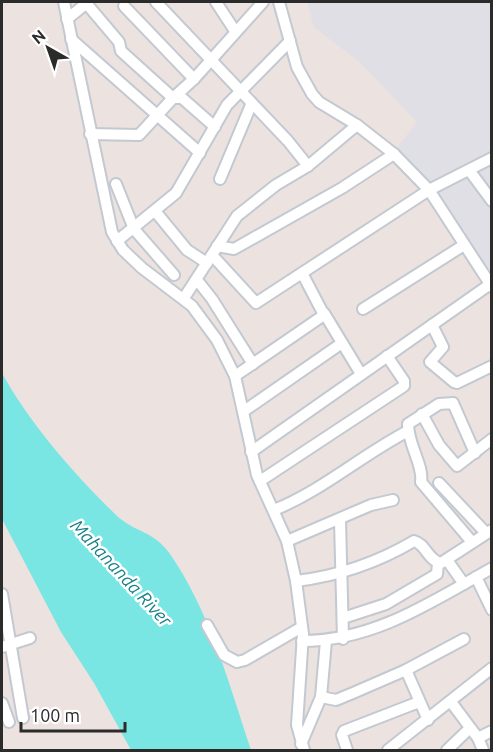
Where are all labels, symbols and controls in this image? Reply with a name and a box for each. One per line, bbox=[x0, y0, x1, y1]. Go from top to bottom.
north arrow bbox=[18, 18, 78, 78]
text: N bbox=[28, 26, 49, 47]
water label: Mahananda River bbox=[67, 515, 177, 631]
scale bar bbox=[21, 695, 124, 733]
text: 100 m bbox=[30, 705, 80, 725]

